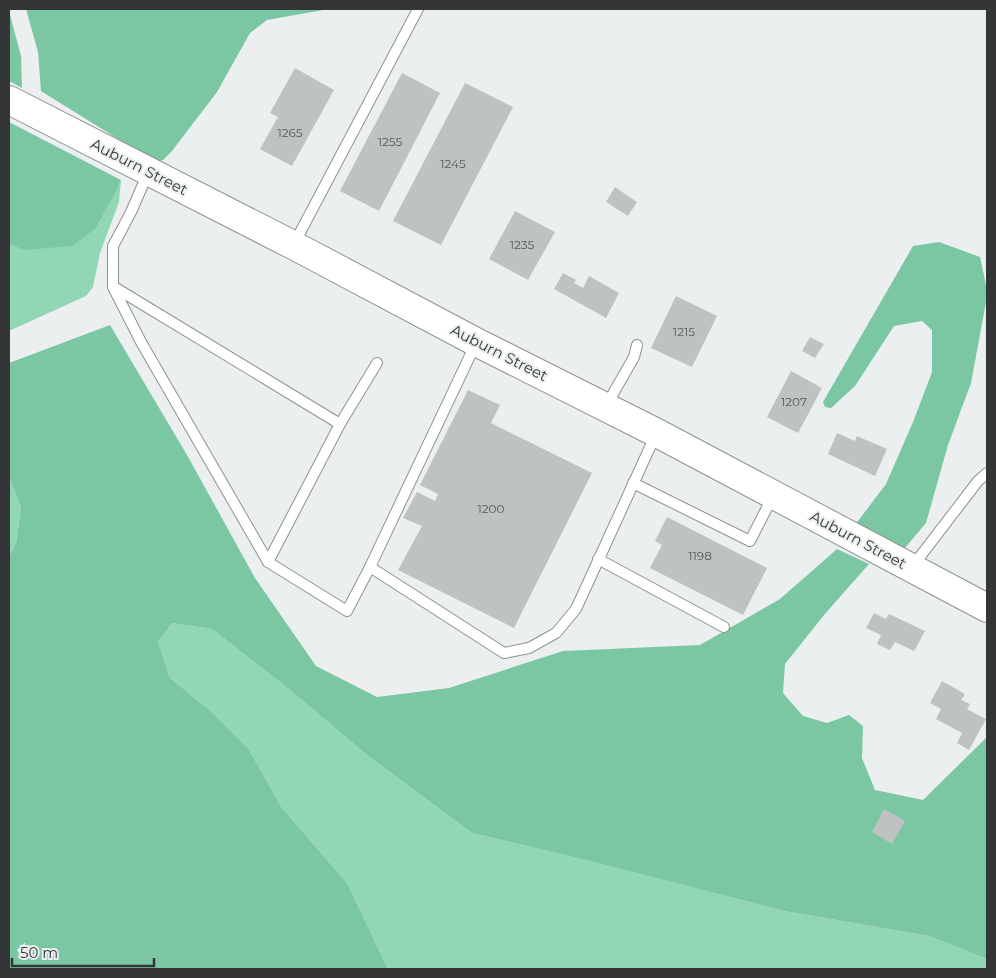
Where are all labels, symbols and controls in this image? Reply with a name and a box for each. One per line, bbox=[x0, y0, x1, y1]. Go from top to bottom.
house number: 1265 bbox=[277, 125, 303, 140]
street label: Auburn Street bbox=[88, 134, 191, 199]
house number: 1255 bbox=[378, 134, 403, 149]
house number: 1245 bbox=[440, 156, 466, 171]
house number: 1235 bbox=[510, 237, 534, 252]
street label: Auburn Street bbox=[448, 320, 551, 385]
house number: 1215 bbox=[673, 324, 695, 339]
house number: 1207 bbox=[781, 394, 807, 409]
house number: 1200 bbox=[477, 501, 505, 516]
street label: Auburn Street bbox=[807, 506, 910, 573]
house number: 1198 bbox=[688, 548, 712, 563]
scale bar bbox=[12, 936, 155, 968]
text: 50 m bbox=[20, 943, 58, 962]

